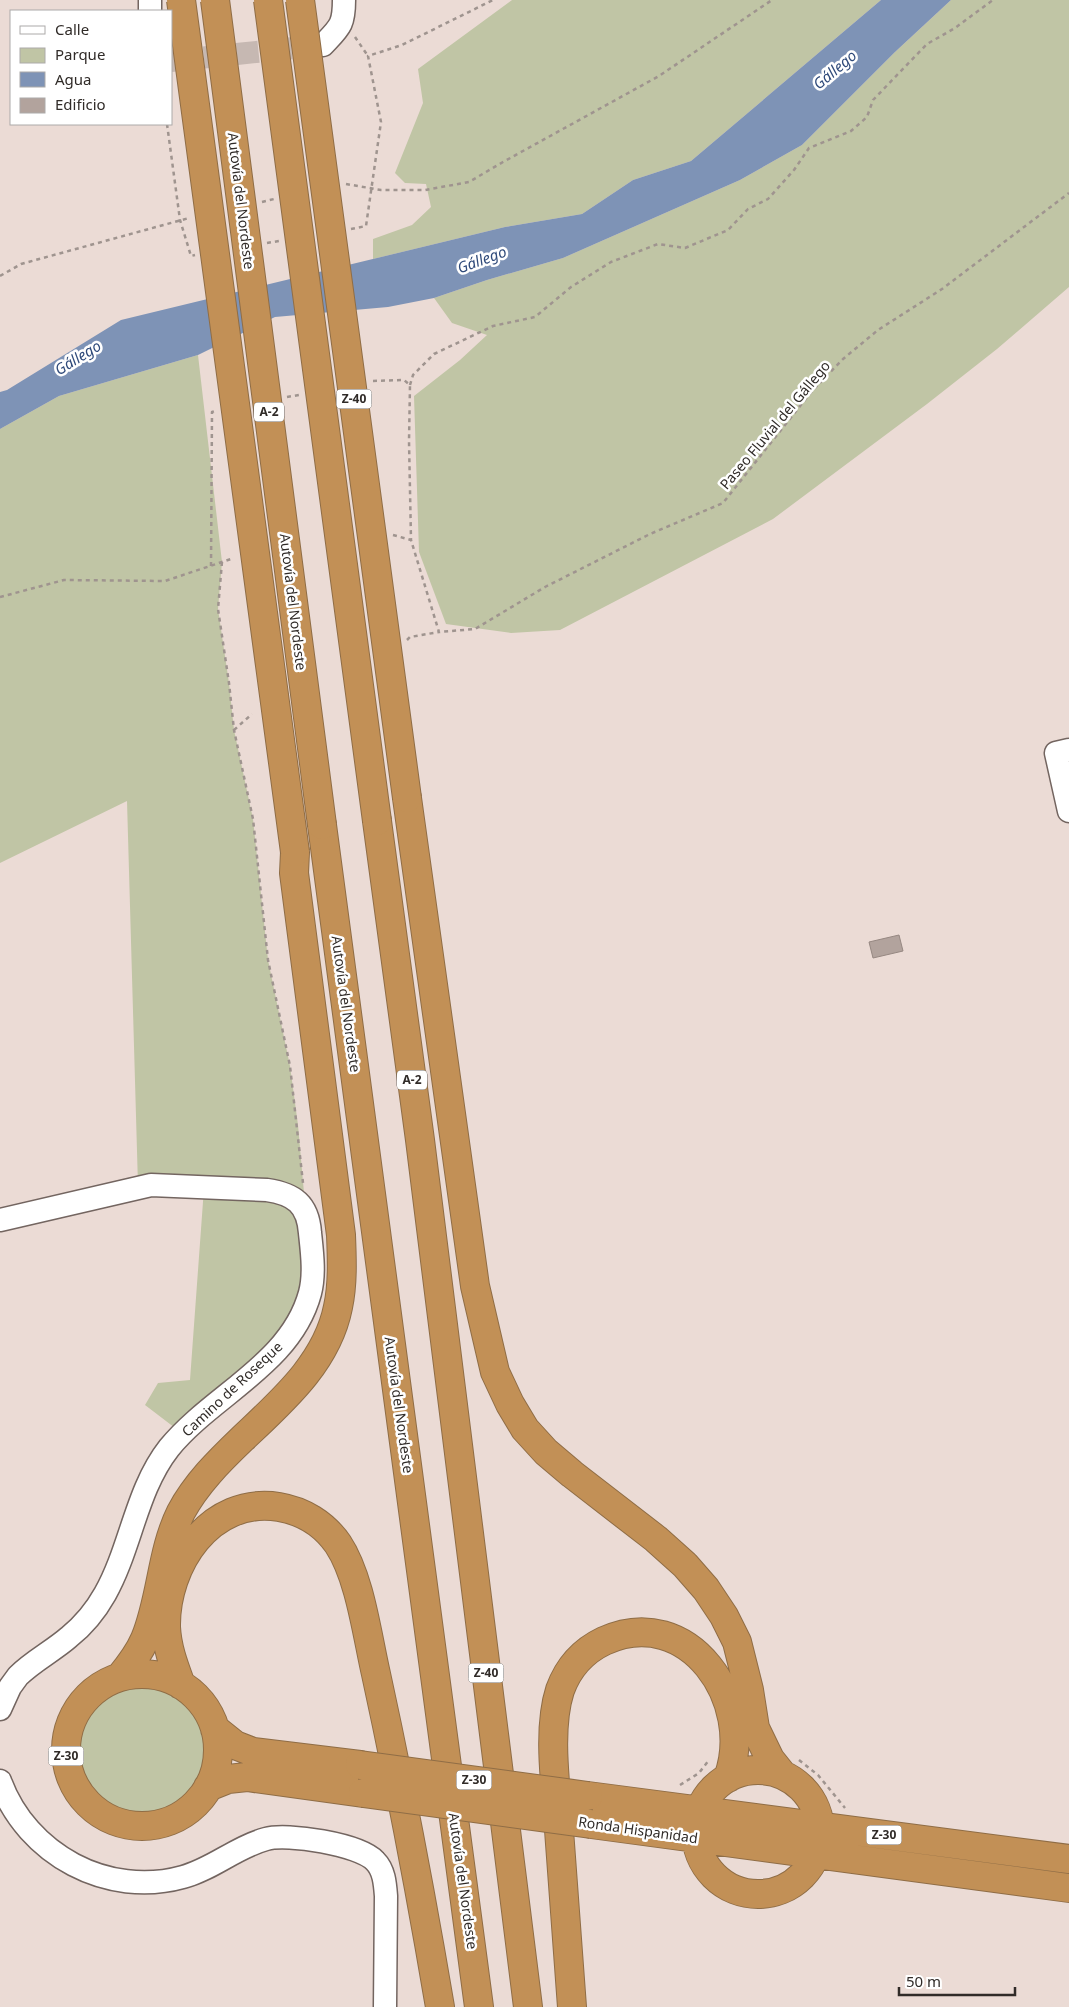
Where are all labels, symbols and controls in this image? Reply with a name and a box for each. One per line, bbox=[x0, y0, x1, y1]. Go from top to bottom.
legend bbox=[10, 10, 172, 125]
text: Calle bbox=[55, 19, 89, 39]
text: Parque bbox=[55, 44, 105, 64]
water label: Gállego bbox=[808, 45, 860, 93]
text: Agua bbox=[55, 69, 92, 89]
text: Edificio bbox=[55, 94, 106, 114]
street label: Autovía del Nordeste bbox=[224, 131, 259, 270]
water label: Gállego bbox=[454, 241, 509, 277]
water label: Gállego bbox=[51, 335, 104, 379]
street label: Paseo Fluvial del Gállego bbox=[715, 356, 834, 493]
road number: Z-40 bbox=[336, 389, 372, 408]
road number: A-2 bbox=[254, 402, 284, 422]
street label: Autovía del Nordeste bbox=[276, 532, 311, 671]
street label: Autovía del Nordeste bbox=[328, 934, 365, 1073]
road number: A-2 bbox=[397, 1070, 427, 1090]
street label: Autovía del Nordeste bbox=[381, 1335, 418, 1474]
street label: Camino de Roseque bbox=[177, 1337, 286, 1440]
road number: Z-40 bbox=[468, 1664, 504, 1682]
road number: Z-30 bbox=[48, 1746, 84, 1765]
road number: Z-30 bbox=[456, 1770, 492, 1790]
street label: Autovía del Nordeste bbox=[445, 1811, 482, 1950]
street label: Ronda Hispanidad bbox=[577, 1812, 699, 1847]
road number: Z-30 bbox=[866, 1826, 902, 1844]
scale bar bbox=[899, 1964, 1015, 1996]
text: 50 m bbox=[906, 1971, 941, 1991]

